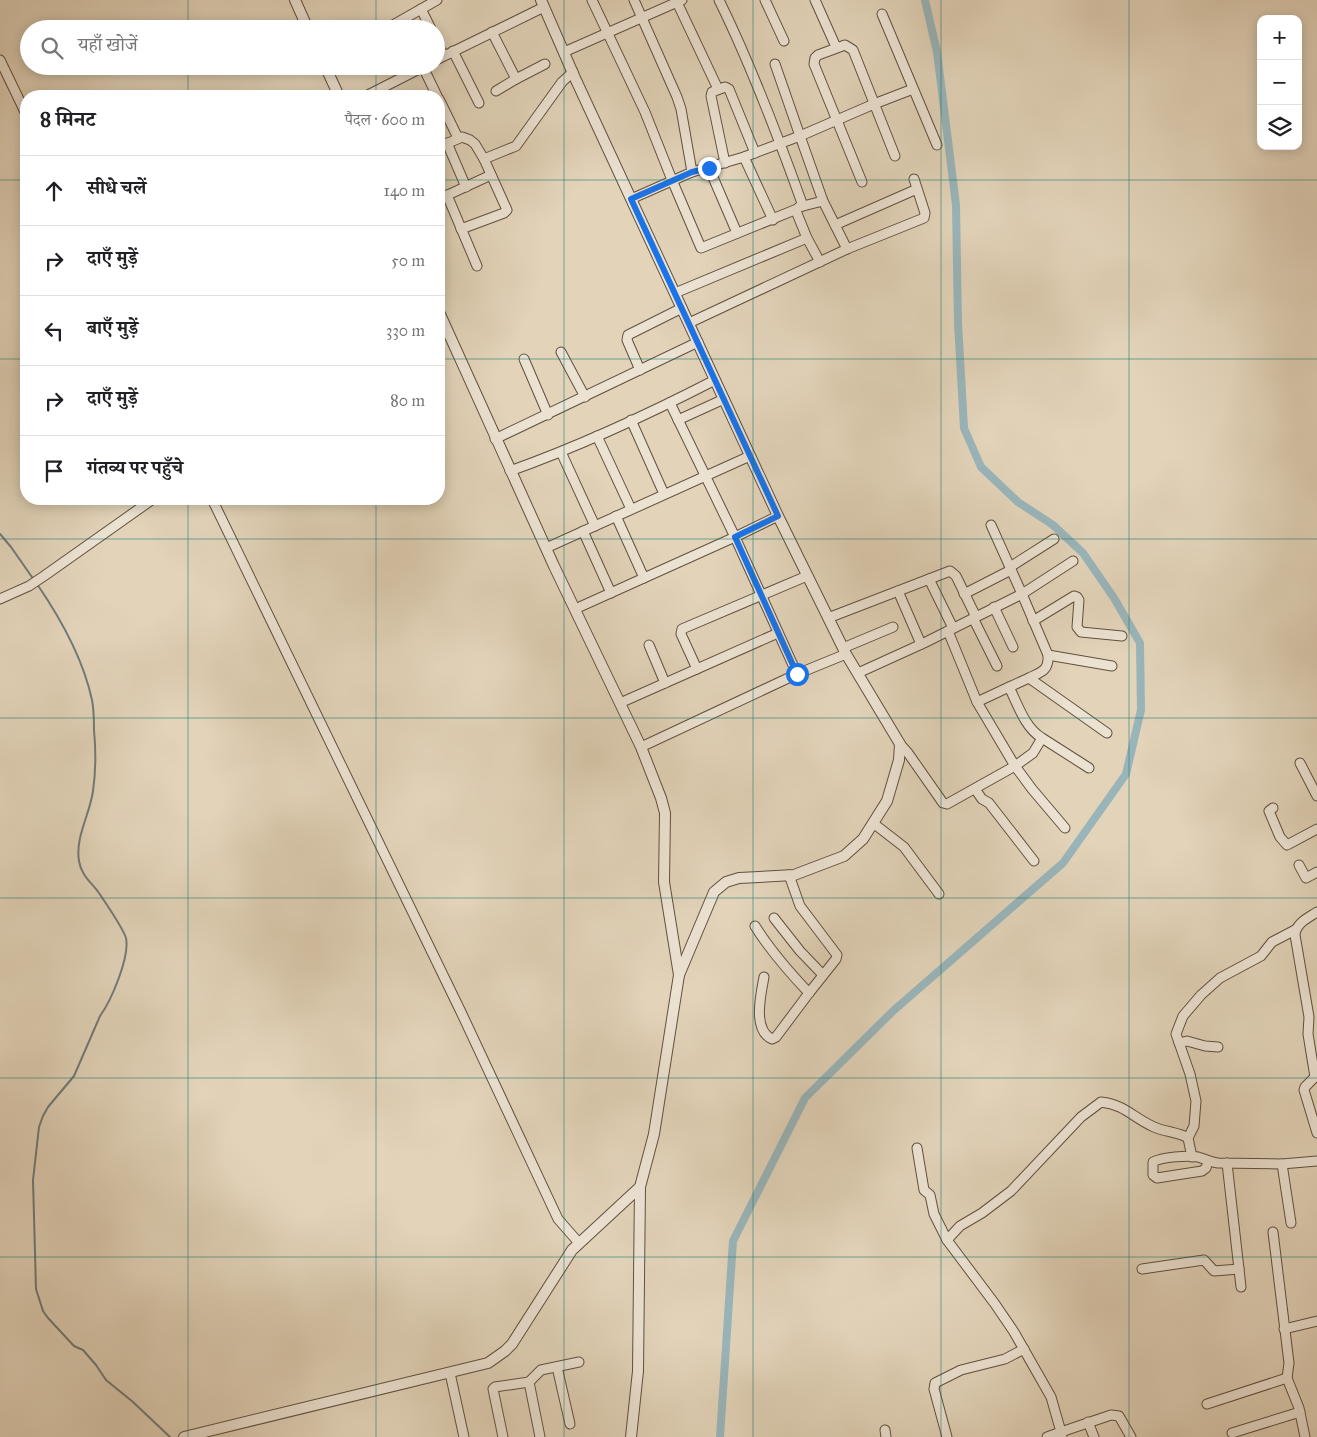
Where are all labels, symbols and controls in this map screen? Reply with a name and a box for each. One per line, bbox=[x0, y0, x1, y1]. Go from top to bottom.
map controls bbox=[1257, 15, 1302, 150]
button: + bbox=[1257, 15, 1302, 60]
search box bbox=[20, 20, 445, 75]
text: यहाँ खोजें bbox=[78, 33, 138, 56]
icon: search bbox=[38, 34, 66, 62]
button: − bbox=[1257, 60, 1302, 105]
button: layers bbox=[1257, 105, 1302, 150]
text: 8 मिनट bbox=[40, 106, 95, 132]
text: पैदल · 600 m bbox=[345, 110, 425, 129]
route end bbox=[698, 157, 721, 180]
text: सीधे चलें bbox=[87, 176, 146, 199]
icon: ahead bbox=[40, 177, 68, 205]
text: 140 m bbox=[384, 181, 425, 200]
text: दाएँ मुड़ें bbox=[87, 246, 138, 269]
icon: right bbox=[40, 247, 68, 275]
text: 50 m bbox=[391, 251, 425, 270]
text: बाएँ मुड़ें bbox=[87, 316, 138, 339]
icon: left bbox=[40, 317, 68, 345]
text: 330 m bbox=[386, 321, 425, 340]
text: दाएँ मुड़ें bbox=[87, 386, 138, 409]
icon: right bbox=[40, 387, 68, 415]
text: 80 m bbox=[390, 391, 425, 410]
text: गंतव्य पर पहुँचे bbox=[87, 456, 183, 479]
icon: arrive bbox=[40, 457, 68, 485]
route start bbox=[786, 663, 809, 686]

